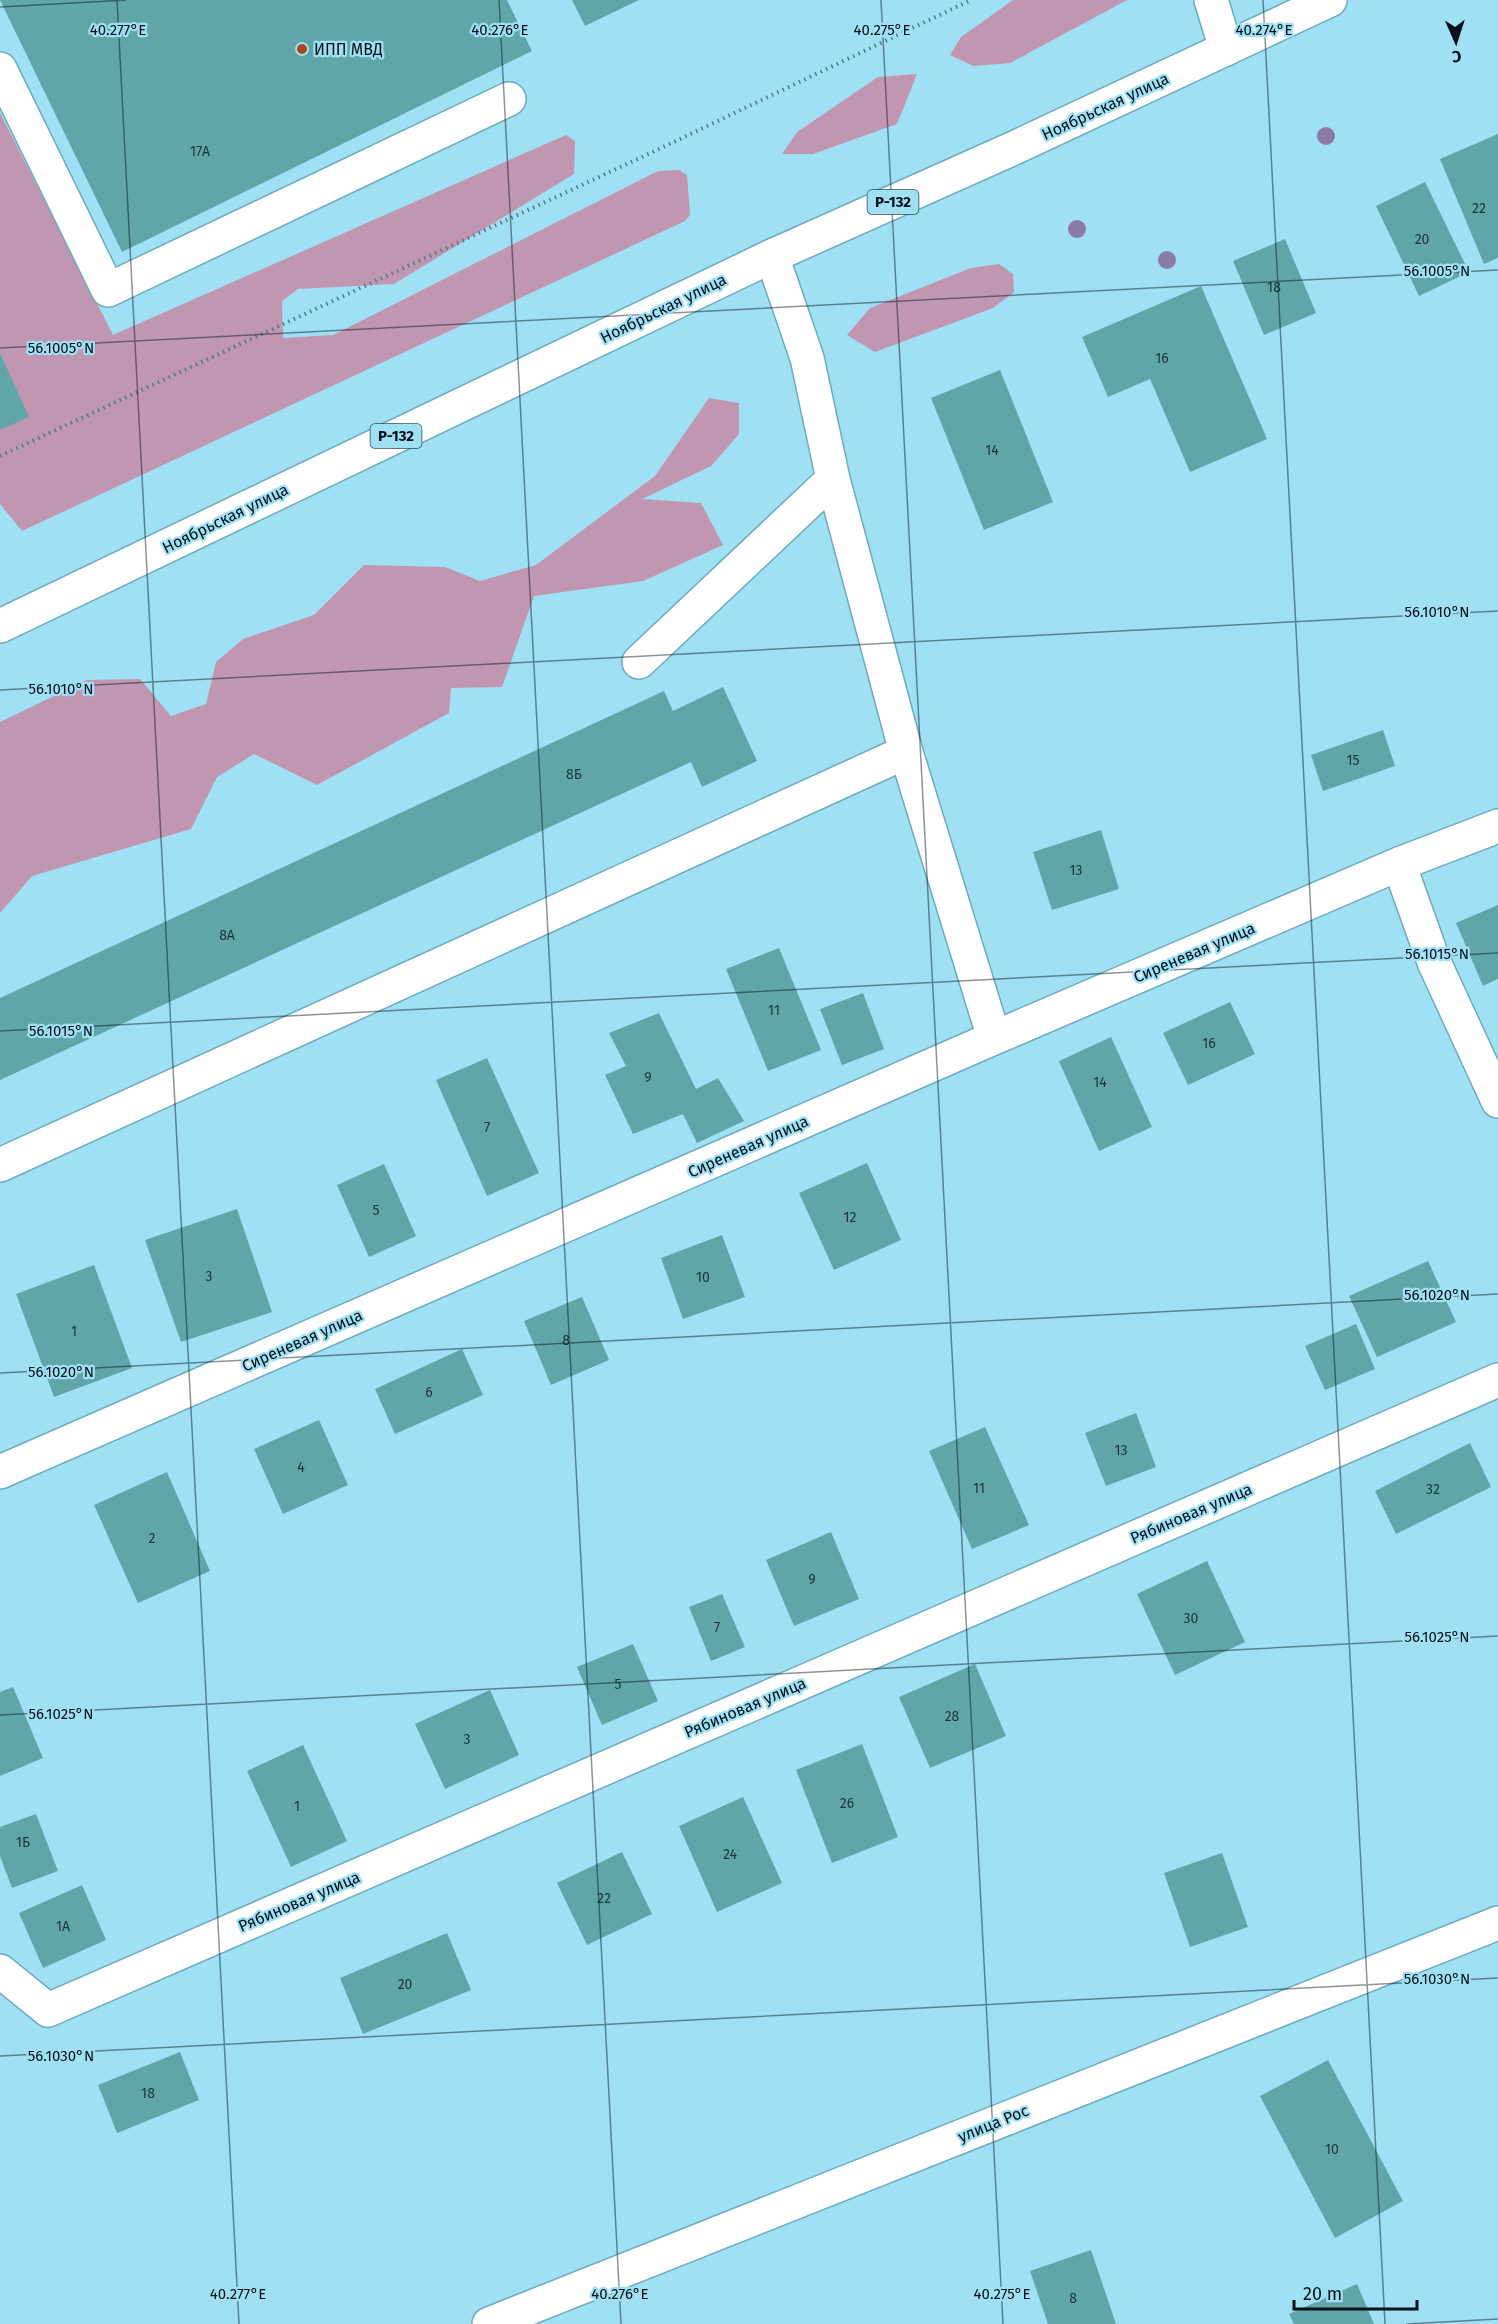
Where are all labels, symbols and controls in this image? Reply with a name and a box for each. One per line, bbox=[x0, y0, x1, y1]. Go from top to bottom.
north arrow bbox=[1426, 12, 1486, 72]
text: 40.277°E bbox=[90, 21, 146, 39]
text: 40.276°E bbox=[471, 21, 529, 39]
text: 40.275°E bbox=[854, 21, 910, 39]
text: 40.274°E bbox=[1235, 21, 1293, 39]
place label: ИПП МВД bbox=[314, 40, 383, 59]
marker: ИПП МВД bbox=[295, 42, 309, 56]
text: С bbox=[1451, 47, 1462, 66]
street label: Ноябрьская улица bbox=[1039, 69, 1172, 144]
house number: 17А bbox=[190, 143, 210, 160]
road number: Р-132 bbox=[868, 190, 918, 214]
house number: 22 bbox=[1472, 200, 1486, 217]
house number: 20 bbox=[1415, 231, 1430, 248]
text: 56.1005°N bbox=[1404, 262, 1470, 280]
street label: Ноябрьская улица bbox=[597, 270, 729, 347]
house number: 18 bbox=[1267, 279, 1281, 296]
text: 56.1005°N bbox=[28, 339, 94, 357]
house number: 16 bbox=[1155, 350, 1169, 367]
road number: Р-132 bbox=[370, 424, 422, 448]
house number: 14 bbox=[985, 442, 999, 459]
street label: Ноябрьская улица bbox=[159, 480, 291, 557]
text: 56.1010°N bbox=[1404, 603, 1470, 621]
text: 56.1010°N bbox=[28, 680, 94, 698]
house number: 15 bbox=[1346, 752, 1360, 769]
house number: 8Б bbox=[566, 766, 582, 783]
house number: 13 bbox=[1069, 862, 1083, 879]
street label: Сиреневая улица bbox=[1131, 918, 1258, 987]
house number: 8А bbox=[219, 927, 235, 944]
text: 56.1015°N bbox=[1405, 945, 1469, 963]
house number: 11 bbox=[768, 1002, 780, 1019]
text: 56.1015°N bbox=[29, 1022, 93, 1040]
house number: 16 bbox=[1202, 1035, 1216, 1052]
house number: 9 bbox=[644, 1069, 652, 1086]
house number: 14 bbox=[1093, 1074, 1107, 1091]
street label: Сиреневая улица bbox=[685, 1111, 811, 1182]
house number: 7 bbox=[484, 1119, 490, 1136]
house number: 5 bbox=[372, 1202, 380, 1219]
house number: 12 bbox=[844, 1209, 857, 1226]
house number: 3 bbox=[206, 1268, 213, 1285]
house number: 10 bbox=[696, 1269, 710, 1286]
text: 56.1020°N bbox=[1404, 1286, 1470, 1304]
street label: Сиреневая улица bbox=[239, 1305, 365, 1376]
house number: 1 bbox=[71, 1323, 77, 1340]
house number: 8 bbox=[562, 1332, 570, 1349]
text: 56.1020°N bbox=[28, 1363, 94, 1381]
house number: 6 bbox=[425, 1384, 433, 1401]
house number: 13 bbox=[1114, 1442, 1128, 1459]
house number: 4 bbox=[297, 1459, 305, 1476]
street label: Рябиновая улица bbox=[1127, 1479, 1255, 1548]
house number: 11 bbox=[973, 1480, 985, 1497]
house number: 32 bbox=[1426, 1481, 1440, 1498]
house number: 2 bbox=[149, 1530, 156, 1547]
house number: 9 bbox=[808, 1571, 816, 1588]
house number: 30 bbox=[1184, 1610, 1199, 1627]
house number: 7 bbox=[714, 1619, 720, 1636]
text: 56.1025°N bbox=[1404, 1628, 1470, 1646]
street label: Рябиновая улица bbox=[681, 1673, 809, 1742]
house number: 5 bbox=[614, 1676, 622, 1693]
text: 56.1025°N bbox=[28, 1705, 94, 1723]
house number: 28 bbox=[945, 1708, 960, 1725]
house number: 3 bbox=[464, 1731, 471, 1748]
house number: 26 bbox=[840, 1795, 854, 1812]
house number: 1 bbox=[294, 1798, 300, 1815]
house number: 1Б bbox=[16, 1834, 30, 1851]
house number: 24 bbox=[723, 1846, 738, 1863]
street label: Рябиновая улица bbox=[235, 1867, 363, 1936]
house number: 22 bbox=[597, 1890, 611, 1907]
house number: 1А bbox=[56, 1918, 70, 1935]
text: 56.1030°N bbox=[1404, 1970, 1470, 1988]
house number: 20 bbox=[398, 1976, 413, 1993]
text: 56.1030°N bbox=[28, 2047, 94, 2065]
house number: 18 bbox=[141, 2085, 155, 2102]
street label: улица Рос bbox=[955, 2101, 1032, 2146]
house number: 10 bbox=[1325, 2141, 1339, 2158]
scale bar bbox=[1294, 2273, 1417, 2311]
text: 20 m bbox=[1303, 2283, 1342, 2305]
text: 40.277°E bbox=[210, 2285, 266, 2303]
text: 40.276°E bbox=[591, 2285, 649, 2303]
text: 40.275°E bbox=[974, 2285, 1030, 2303]
house number: 8 bbox=[1069, 2290, 1077, 2307]

